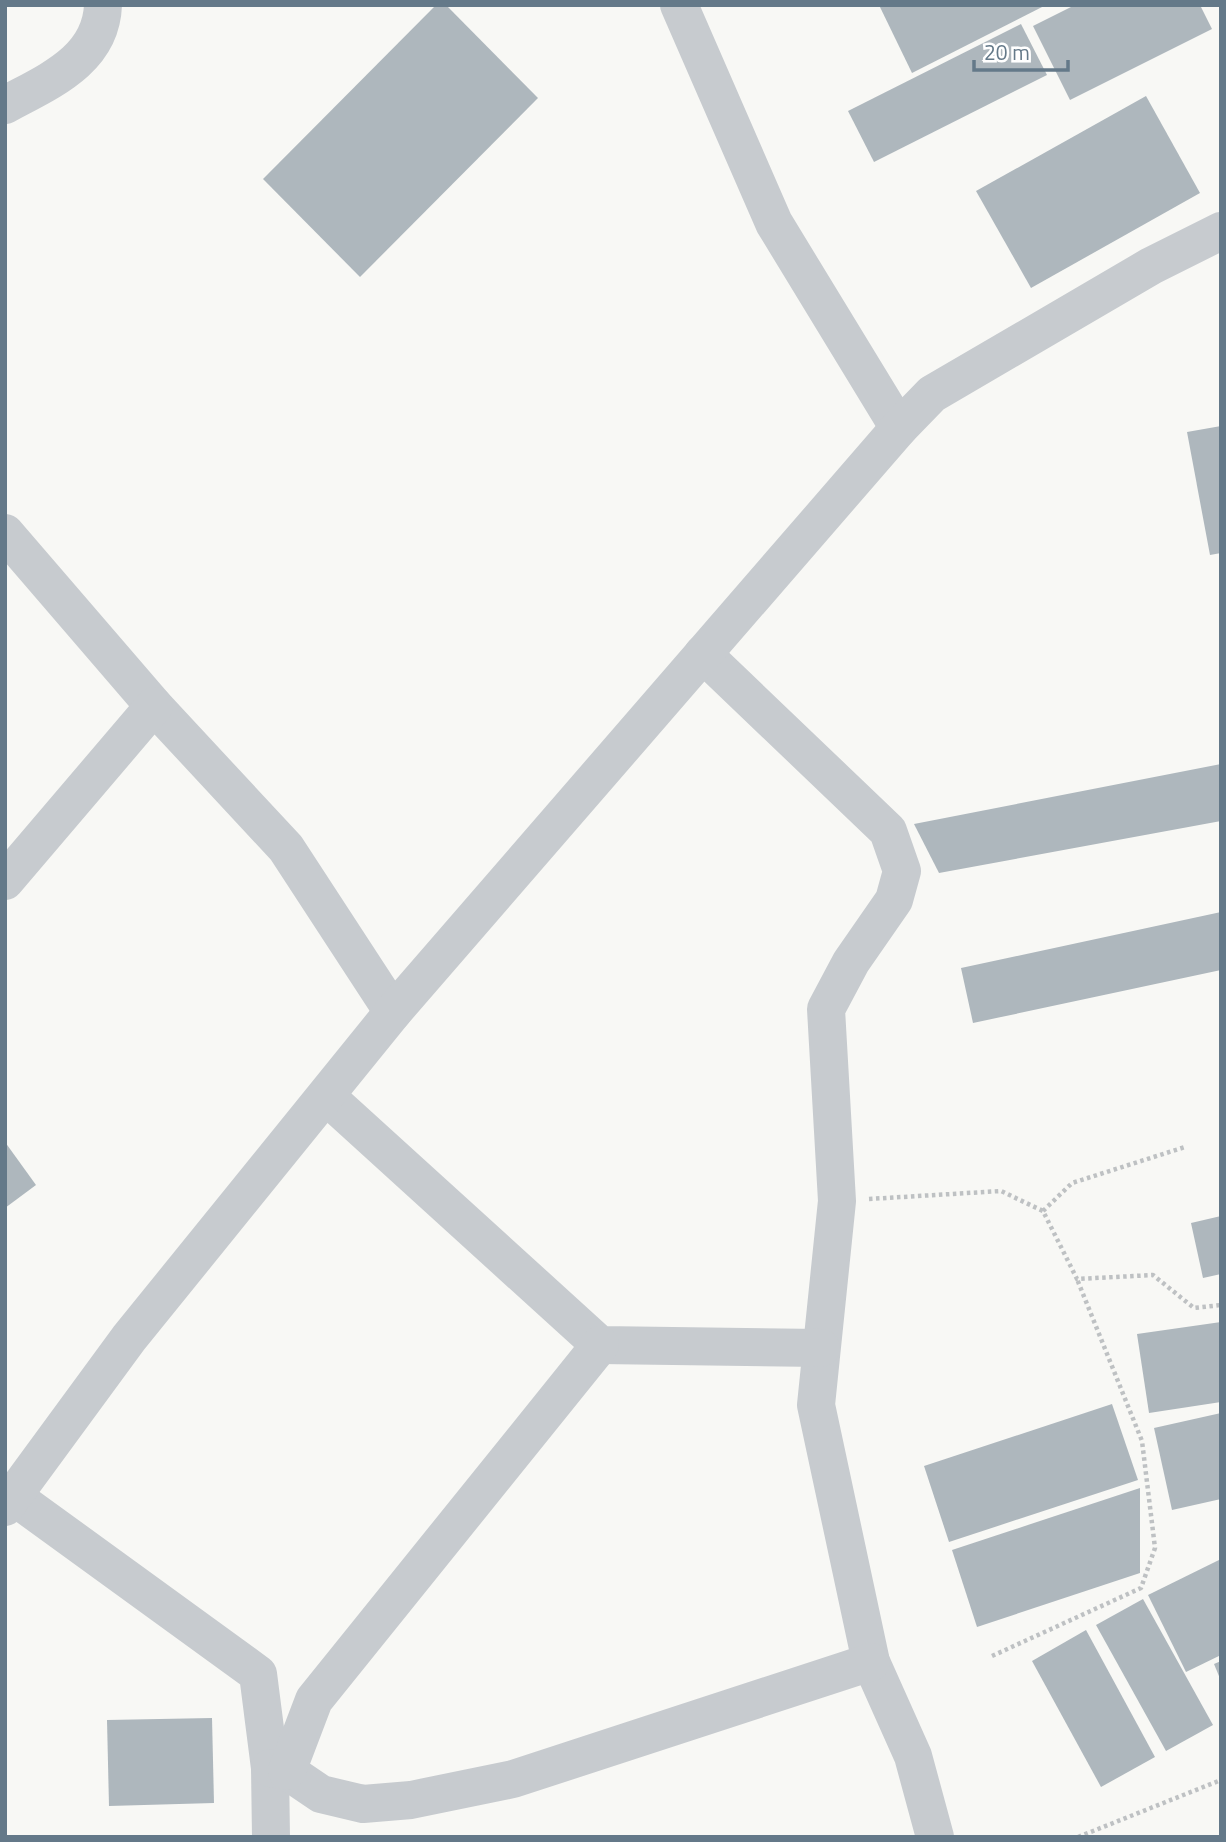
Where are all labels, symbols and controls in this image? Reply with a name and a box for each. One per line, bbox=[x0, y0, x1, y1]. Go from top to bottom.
scale bar bbox=[974, 28, 1068, 72]
text: 20 m bbox=[984, 36, 1030, 68]

